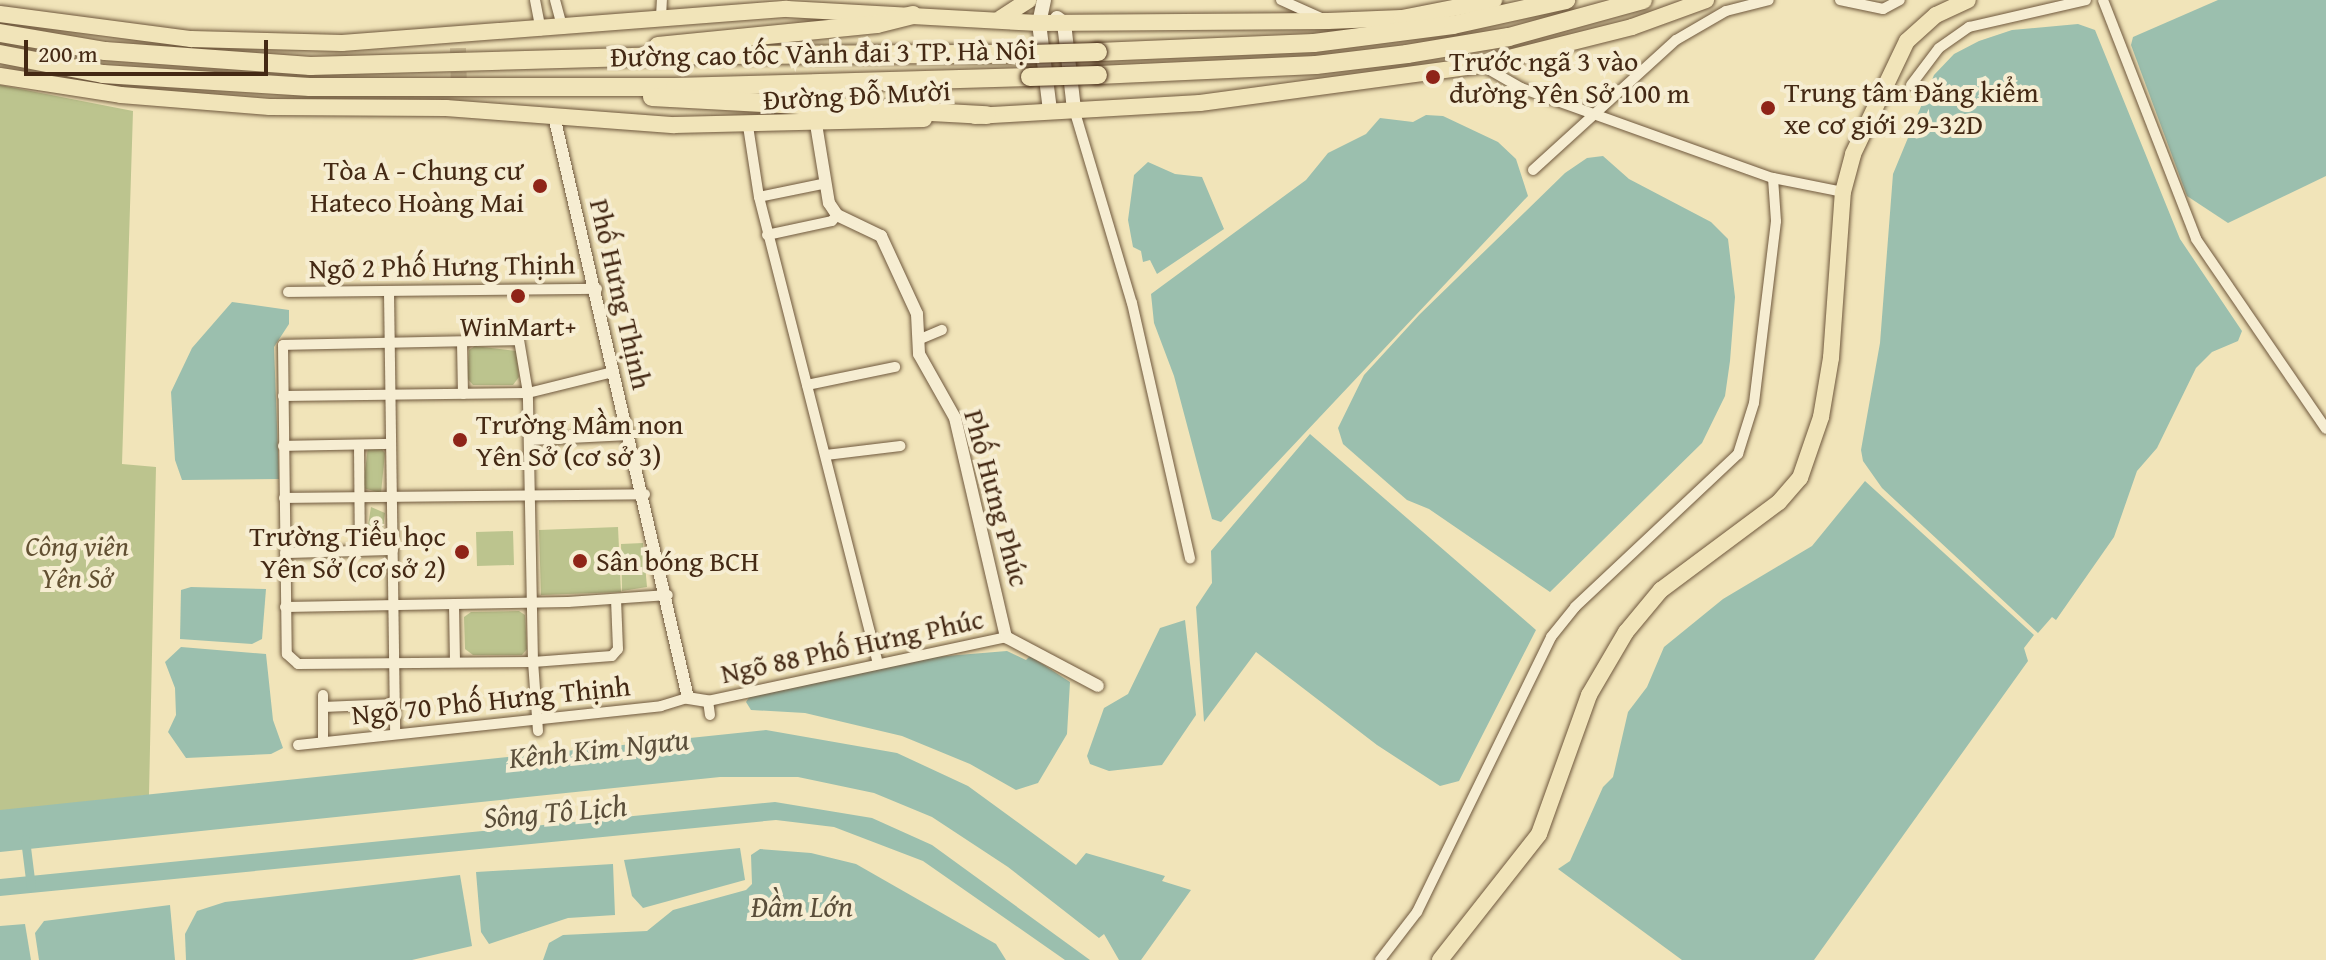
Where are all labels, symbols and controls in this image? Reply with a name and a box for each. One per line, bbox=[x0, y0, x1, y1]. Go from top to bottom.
scale bar bbox=[28, 24, 272, 74]
street label: Đường cao tốc Vành đai 3 TP. Hà Nội bbox=[610, 32, 1036, 74]
text: 200 m bbox=[38, 36, 98, 71]
place label: Trước ngã 3 vào đường Yên Sở 100 m bbox=[1449, 44, 1690, 110]
marker: Trước ngã 3 vào đường Yên Sở 100 m bbox=[1424, 68, 1442, 86]
street label: Đường Đỗ Mười bbox=[762, 73, 952, 117]
place label: Trung tâm Đăng kiểm xe cơ giới 29-32D bbox=[1784, 75, 2039, 141]
marker: Trung tâm Đăng kiểm xe cơ giới 29-32D bbox=[1759, 99, 1777, 117]
place label: Tòa A - Chung cư Hateco Hoàng Mai bbox=[310, 153, 524, 219]
marker: Tòa A - Chung cư Hateco Hoàng Mai bbox=[531, 177, 549, 195]
street label: Phố Hưng Thịnh bbox=[583, 196, 659, 392]
street label: Ngõ 2 Phố Hưng Thịnh bbox=[309, 247, 575, 285]
marker: WinMart+ bbox=[509, 287, 527, 305]
place label: WinMart+ bbox=[460, 309, 576, 343]
street label: Phố Hưng Phúc bbox=[957, 406, 1037, 590]
place label: Trường Mầm non Yên Sở (cơ sở 3) bbox=[476, 407, 683, 473]
marker: Trường Mầm non Yên Sở (cơ sở 3) bbox=[451, 431, 469, 449]
place label: Trường Tiểu học Yên Sở (cơ sở 2) bbox=[249, 519, 446, 585]
park label: Công viên Yên Sở bbox=[25, 529, 129, 595]
marker: Trường Tiểu học Yên Sở (cơ sở 2) bbox=[453, 543, 471, 561]
place label: Sân bóng BCH bbox=[596, 544, 759, 578]
marker: Sân bóng BCH bbox=[571, 552, 589, 570]
street label: Ngõ 88 Phố Hưng Phúc bbox=[718, 602, 986, 690]
street label: Ngõ 70 Phố Hưng Thịnh bbox=[350, 669, 632, 731]
water label: Kênh Kim Ngưu bbox=[507, 721, 691, 775]
water label: Sông Tô Lịch bbox=[482, 787, 628, 835]
water label: Đầm Lớn bbox=[751, 888, 853, 924]

